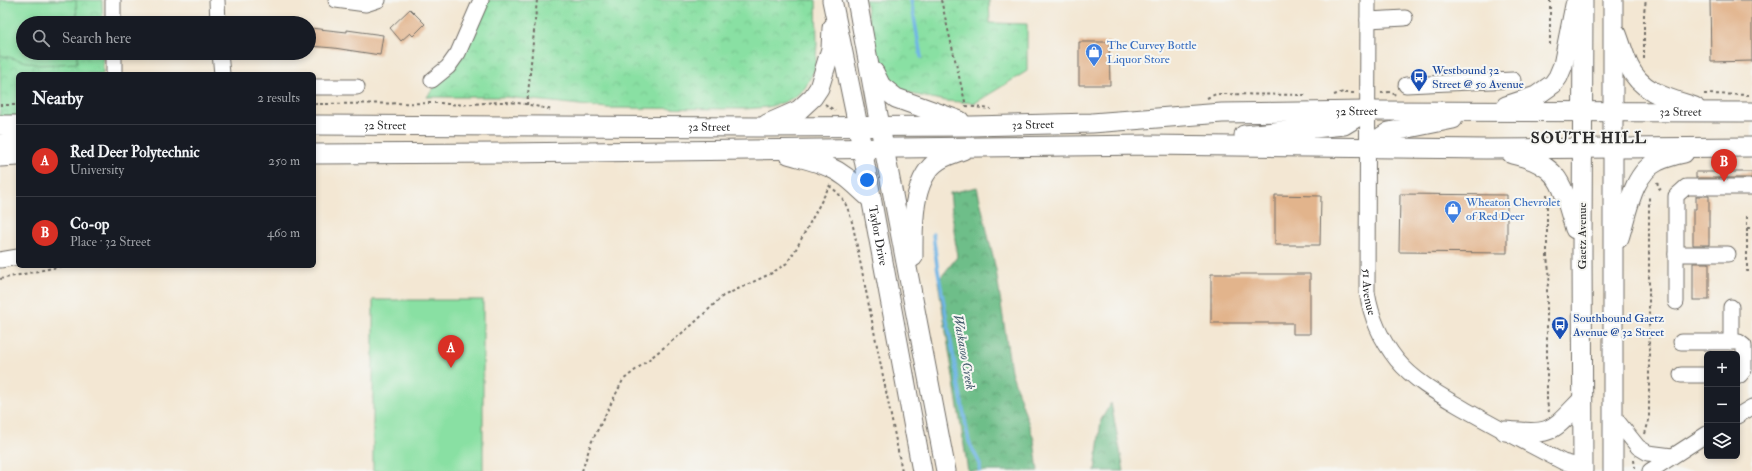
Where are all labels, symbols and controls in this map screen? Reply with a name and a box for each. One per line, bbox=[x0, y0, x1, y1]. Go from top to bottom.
search box bbox=[16, 16, 316, 60]
icon: search bbox=[30, 27, 52, 49]
text: Search here bbox=[62, 29, 131, 48]
place label: The Curvey Bottle Liquor Store bbox=[1107, 38, 1197, 67]
shop icon: The Curvey Bottle Liquor Store bbox=[1084, 42, 1104, 67]
place label: Westbound 32 Street @ 50 Avenue bbox=[1431, 63, 1524, 92]
bus stop icon: Westbound 32 Street @ 50 Avenue bbox=[1409, 67, 1429, 92]
text: Nearby bbox=[32, 88, 83, 109]
text: 2 results bbox=[257, 90, 300, 106]
street label: 32 Street bbox=[1335, 103, 1378, 119]
street label: 32 Street bbox=[1659, 104, 1702, 119]
street label: 32 Street bbox=[1012, 116, 1054, 133]
street label: 32 Street bbox=[364, 118, 406, 133]
street label: 32 Street bbox=[688, 119, 730, 134]
district label: SOUTH HILL bbox=[1531, 128, 1647, 148]
text: Red Deer Polytechnic bbox=[70, 143, 200, 162]
pin: B bbox=[1711, 149, 1737, 182]
text: A bbox=[41, 153, 49, 169]
text: 250 m bbox=[268, 153, 300, 169]
text: University bbox=[70, 162, 124, 178]
your location bbox=[857, 170, 877, 190]
place label: Wheaton Chevrolet of Red Deer bbox=[1465, 195, 1560, 224]
shop icon: Wheaton Chevrolet of Red Deer bbox=[1443, 199, 1463, 224]
street label: Gaetz Avenue bbox=[1575, 203, 1590, 270]
street label: Taylor Drive bbox=[865, 204, 891, 267]
text: Co-op bbox=[70, 215, 109, 234]
text: B bbox=[41, 225, 49, 241]
text: 460 m bbox=[267, 225, 300, 241]
text: Place · 32 Street bbox=[70, 234, 151, 250]
street label: 51 Avenue bbox=[1359, 269, 1380, 317]
place label: Southbound Gaetz Avenue @ 32 Street bbox=[1572, 311, 1664, 340]
water label: Waskasoo Creek bbox=[950, 313, 978, 391]
bus stop icon: Southbound Gaetz Avenue @ 32 Street bbox=[1550, 315, 1570, 340]
pin: A bbox=[438, 335, 464, 368]
map controls bbox=[1704, 351, 1740, 459]
button: + bbox=[1704, 351, 1740, 387]
button: − bbox=[1704, 387, 1740, 423]
button: layers bbox=[1704, 423, 1740, 459]

